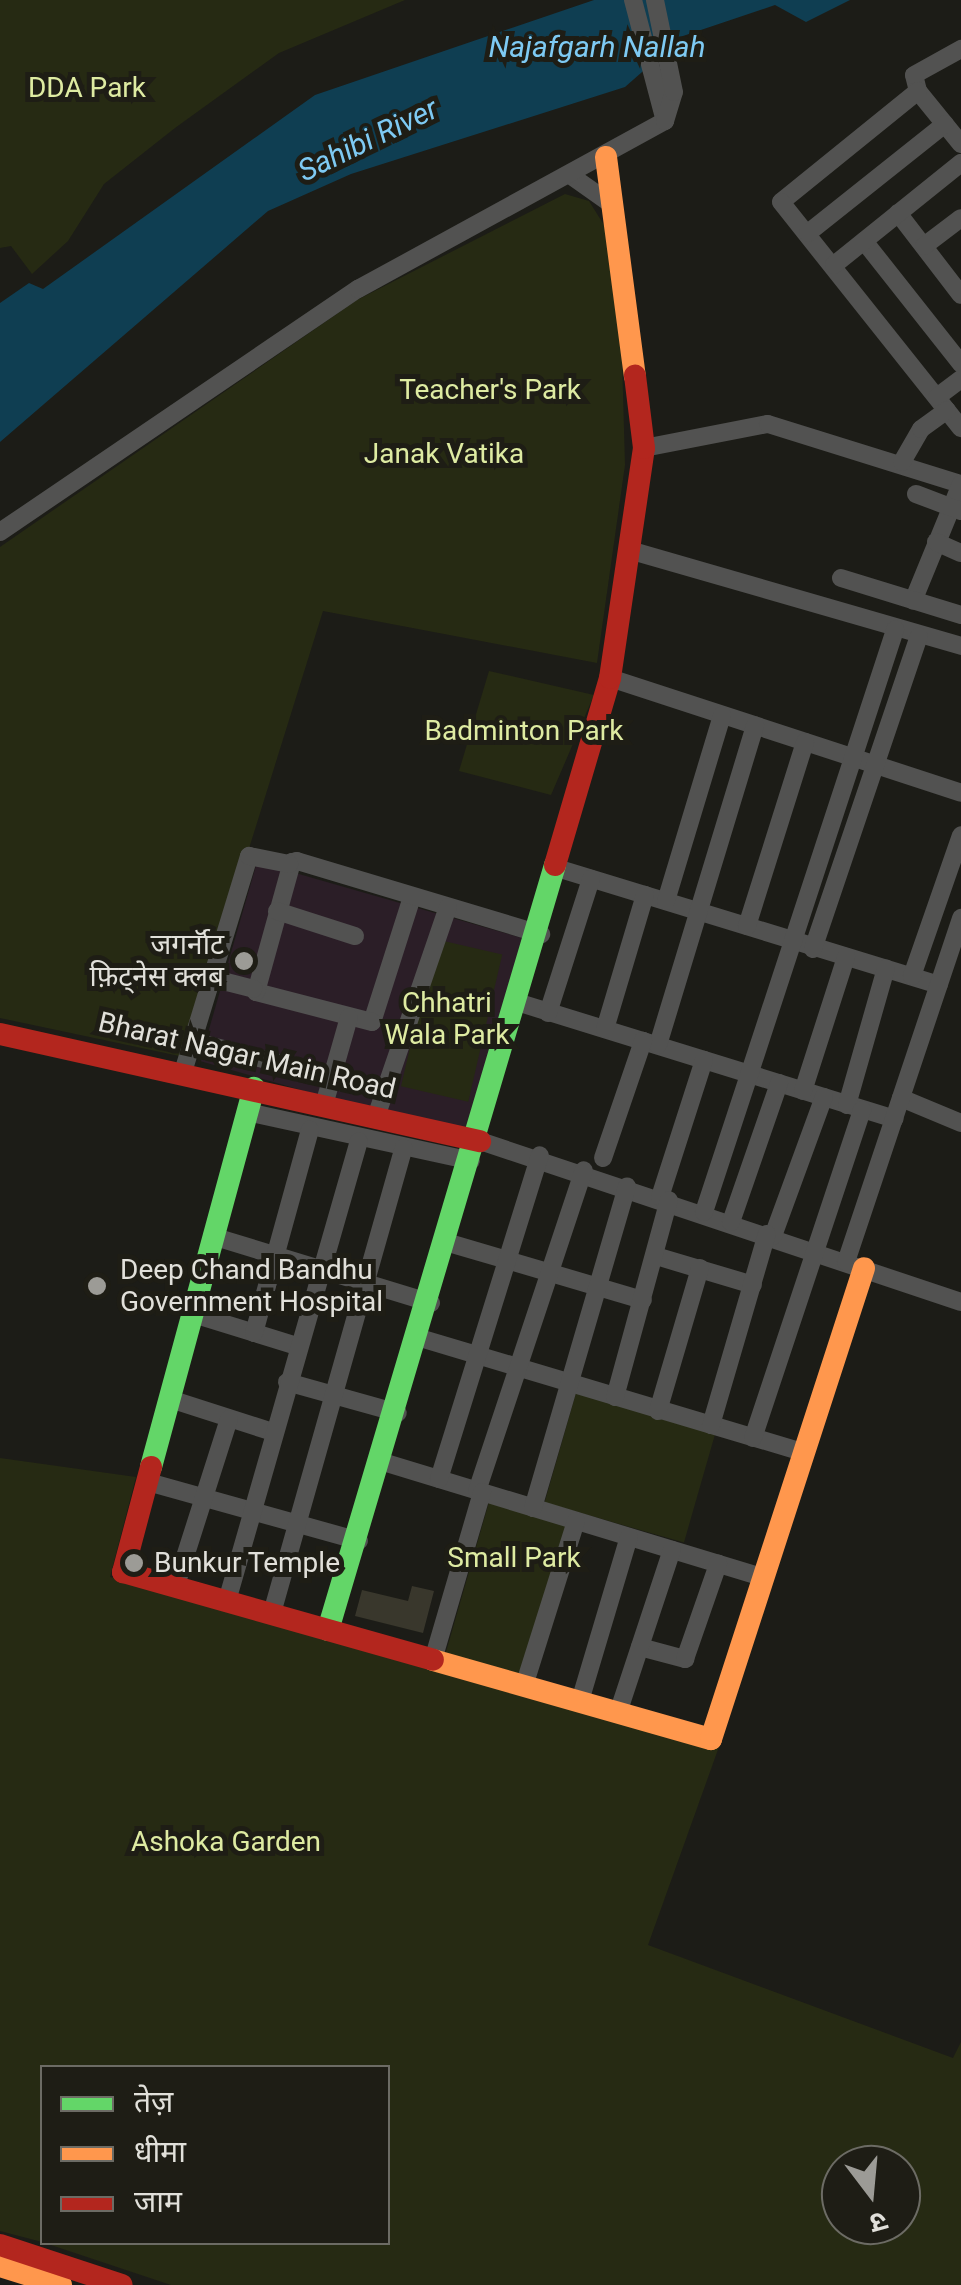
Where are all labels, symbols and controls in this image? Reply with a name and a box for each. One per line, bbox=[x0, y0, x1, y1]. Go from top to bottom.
water label: Najafgarh Nallah bbox=[488, 29, 706, 65]
park label: DDA Park bbox=[28, 71, 146, 105]
water label: Sahibi River bbox=[292, 91, 444, 189]
park label: Teacher's Park bbox=[399, 373, 581, 407]
park label: Janak Vatika bbox=[364, 437, 524, 471]
park label: Badminton Park bbox=[425, 714, 623, 748]
place label: जगर्नॉट फ़िट्नेस क्लब bbox=[89, 928, 224, 994]
marker: जगर्नॉट फ़िट्नेस क्लब bbox=[233, 950, 255, 972]
park label: Chhatri Wala Park bbox=[384, 986, 510, 1052]
street label: Bharat Nagar Main Road bbox=[95, 1005, 399, 1107]
place label: Deep Chand Bandhu Government Hospital bbox=[120, 1253, 383, 1319]
marker: Deep Chand Bandhu Government Hospital bbox=[84, 1273, 110, 1299]
park label: Small Park bbox=[447, 1541, 581, 1575]
place label: Bunkur Temple bbox=[154, 1546, 341, 1580]
marker: Bunkur Temple bbox=[123, 1552, 145, 1574]
park label: Ashoka Garden bbox=[131, 1825, 321, 1859]
legend bbox=[40, 2065, 390, 2245]
text: तेज़ bbox=[134, 2084, 173, 2119]
text: धीमा bbox=[134, 2134, 186, 2169]
north arrow bbox=[821, 2145, 921, 2245]
text: जाम bbox=[134, 2184, 182, 2219]
text: उ bbox=[866, 2204, 891, 2241]

